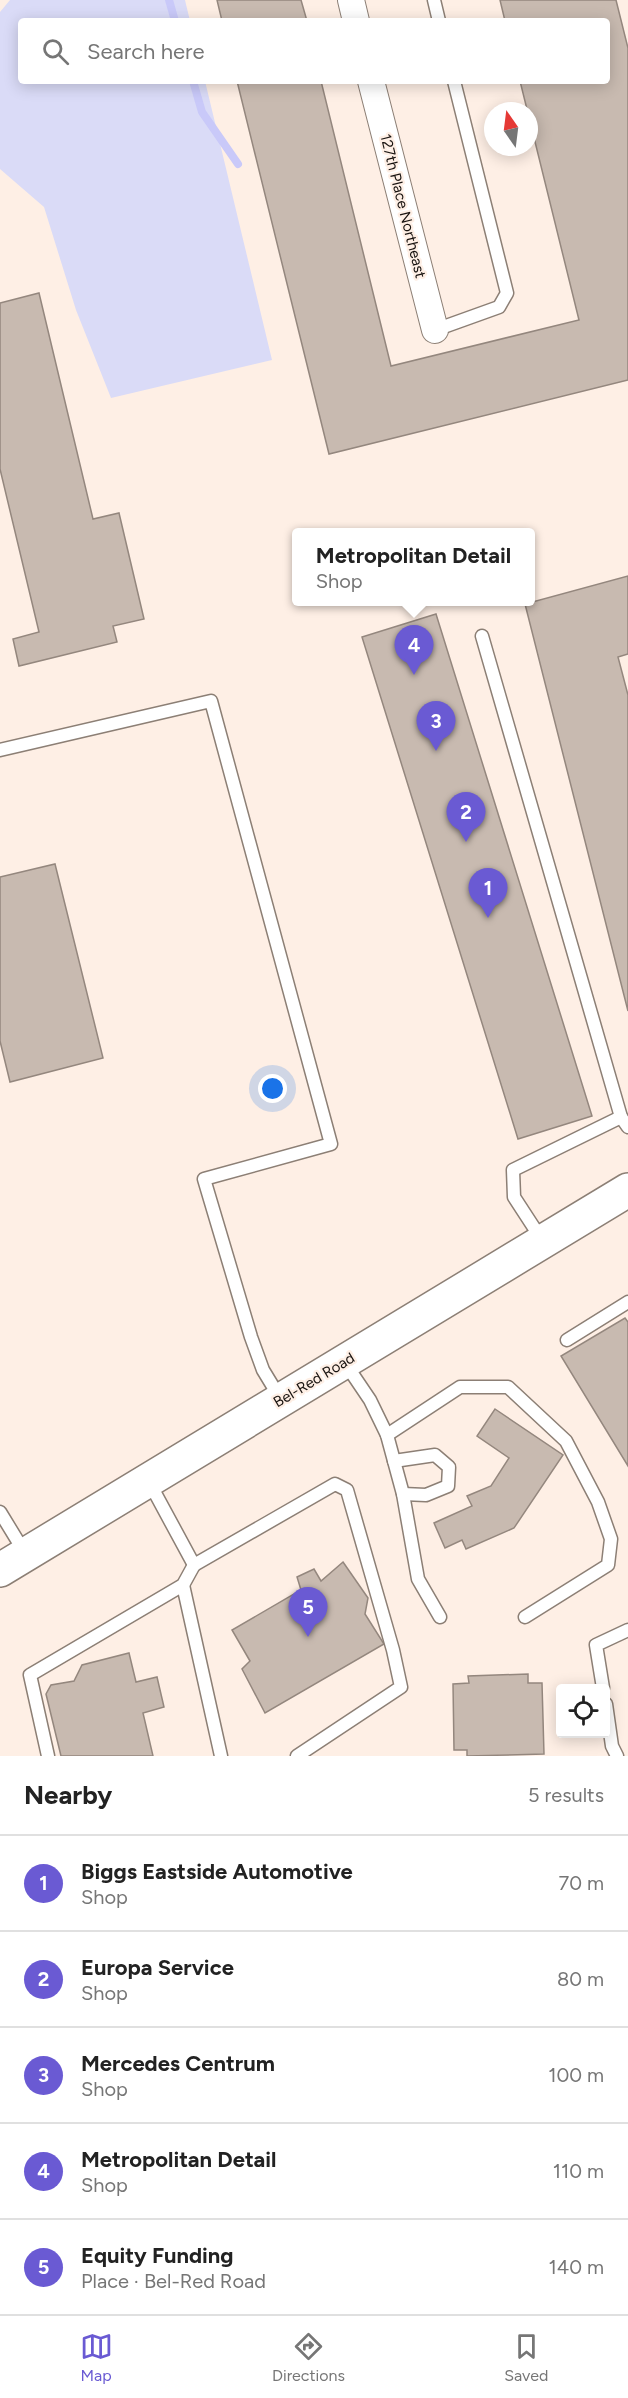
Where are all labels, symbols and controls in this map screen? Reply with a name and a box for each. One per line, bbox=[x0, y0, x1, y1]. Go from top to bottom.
search box bbox=[18, 18, 610, 84]
icon: search bbox=[39, 35, 72, 68]
text: Search here bbox=[87, 38, 205, 65]
north arrow bbox=[484, 102, 538, 156]
street label: 127th Place Northeast bbox=[376, 132, 430, 280]
popup bbox=[292, 528, 535, 606]
text: Metropolitan Detail bbox=[316, 542, 511, 569]
text: Shop bbox=[316, 569, 363, 593]
pin: 4 bbox=[394, 626, 434, 675]
pin: 3 bbox=[416, 702, 456, 751]
pin: 2 bbox=[446, 792, 486, 842]
pin: 1 bbox=[468, 868, 508, 918]
your location bbox=[258, 1074, 287, 1103]
street label: Bel-Red Road bbox=[270, 1349, 358, 1411]
pin: 5 bbox=[288, 1588, 328, 1637]
map controls bbox=[556, 1684, 610, 1738]
button: locate bbox=[556, 1684, 610, 1738]
text: Nearby bbox=[24, 1779, 112, 1811]
text: 5 results bbox=[528, 1783, 604, 1807]
text: Biggs Eastside Automotive bbox=[81, 1858, 353, 1885]
text: 1 bbox=[39, 1871, 48, 1895]
text: 70 m bbox=[558, 1871, 604, 1895]
text: Shop bbox=[81, 1885, 128, 1909]
text: Europa Service bbox=[81, 1954, 234, 1981]
text: 2 bbox=[38, 1967, 49, 1991]
text: 80 m bbox=[557, 1967, 604, 1991]
text: Shop bbox=[81, 1981, 128, 2005]
text: Mercedes Centrum bbox=[81, 2050, 275, 2077]
text: 3 bbox=[38, 2063, 49, 2087]
text: 100 m bbox=[548, 2063, 604, 2087]
text: Shop bbox=[81, 2077, 128, 2101]
text: Metropolitan Detail bbox=[81, 2146, 276, 2173]
text: 4 bbox=[37, 2159, 50, 2183]
text: 110 m bbox=[553, 2159, 604, 2183]
text: Shop bbox=[81, 2173, 128, 2197]
text: Equity Funding bbox=[81, 2242, 234, 2269]
text: 5 bbox=[38, 2255, 49, 2279]
text: 140 m bbox=[549, 2255, 604, 2279]
text: Place · Bel-Red Road bbox=[81, 2269, 266, 2293]
tab: Map bbox=[80, 2330, 113, 2385]
tab: Directions bbox=[272, 2330, 345, 2385]
tab: Saved bbox=[504, 2330, 548, 2385]

